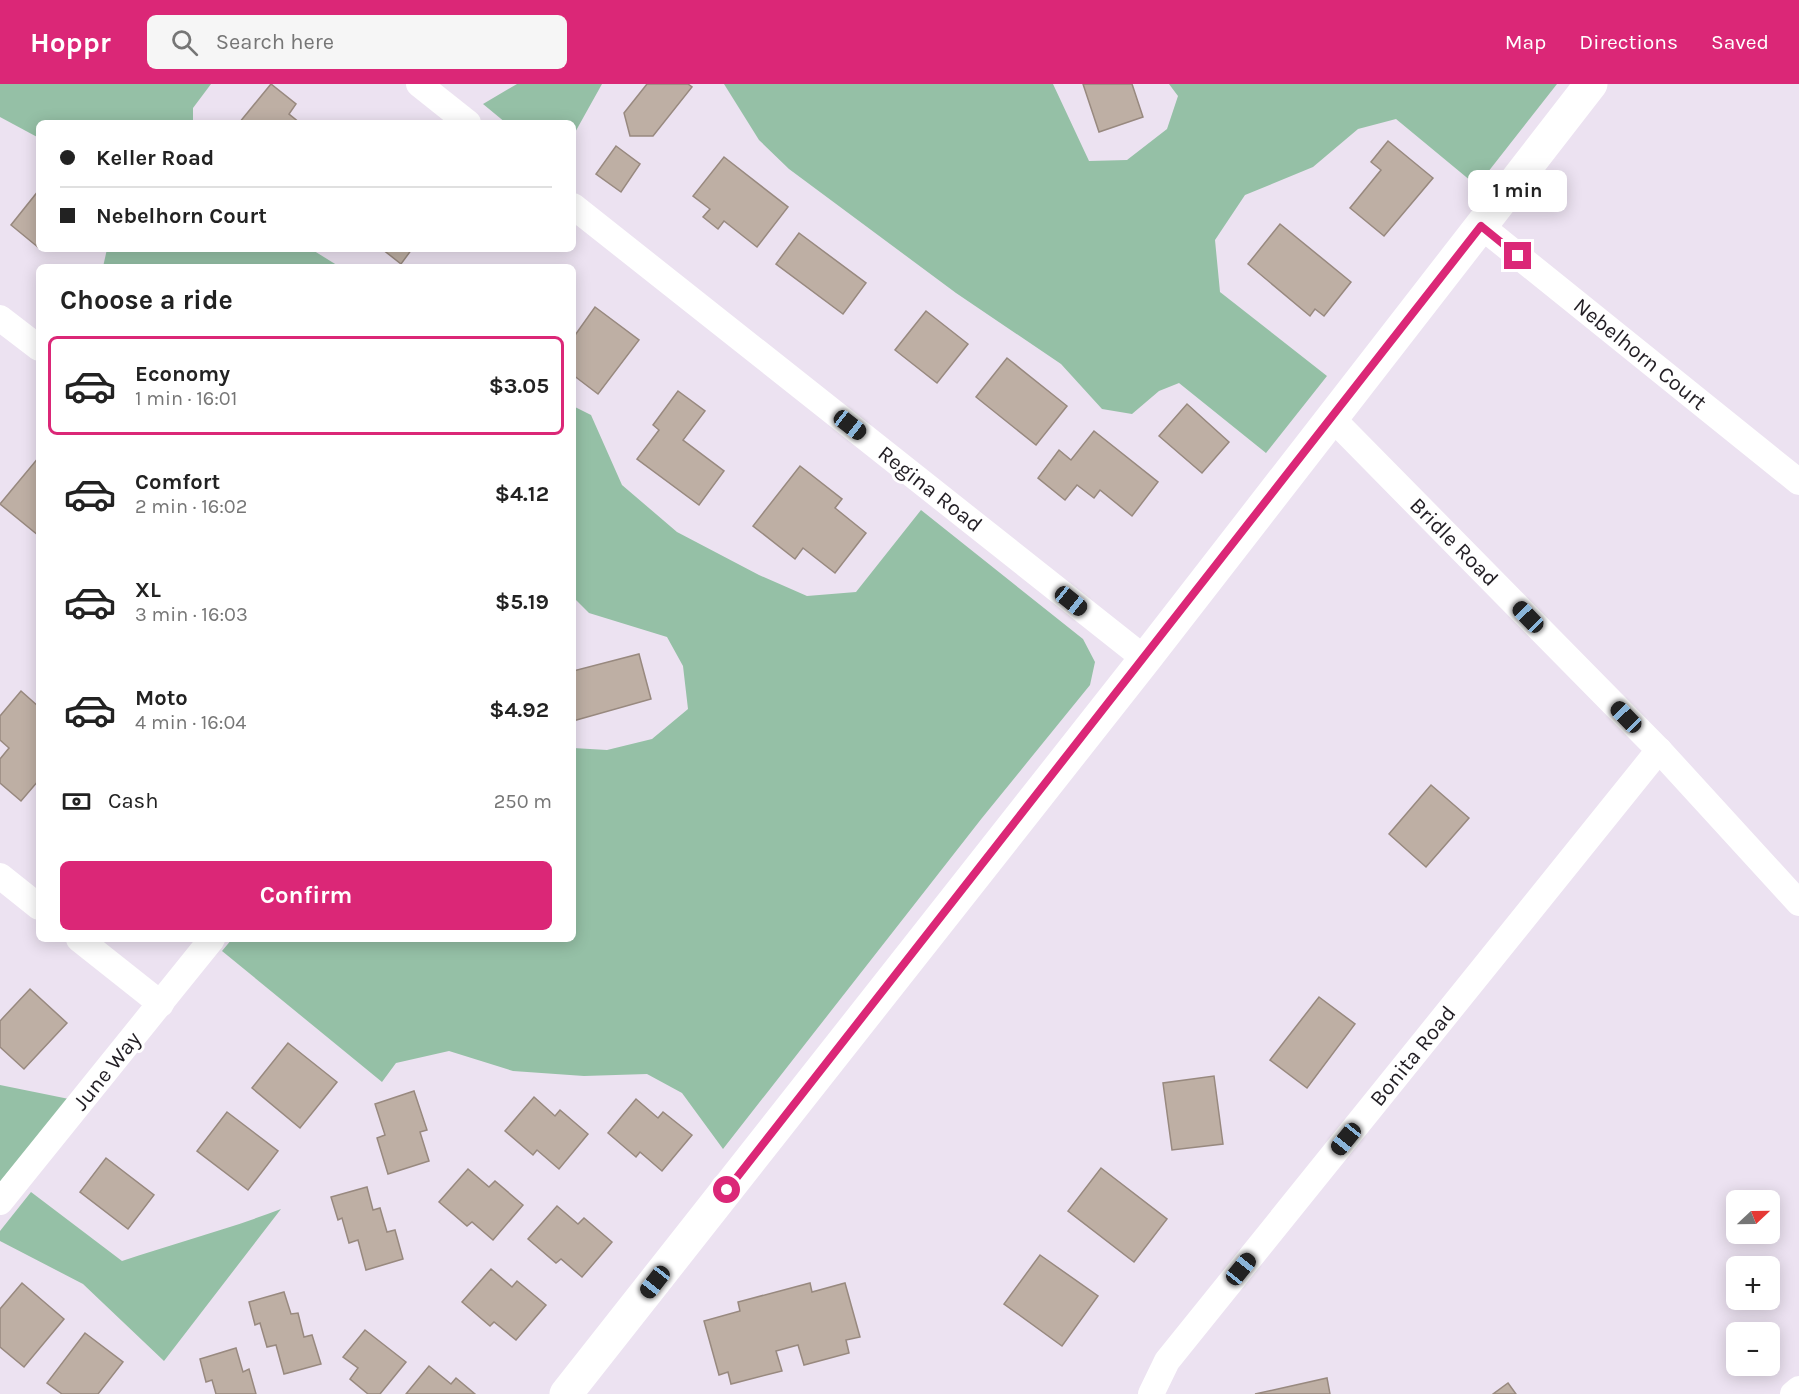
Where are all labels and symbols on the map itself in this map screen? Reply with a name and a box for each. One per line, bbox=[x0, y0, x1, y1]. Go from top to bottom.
callout: 1 min bbox=[1468, 169, 1568, 211]
route end bbox=[1504, 242, 1531, 269]
street label: Nebelhorn Court bbox=[1568, 292, 1712, 416]
car bbox=[830, 407, 870, 443]
street label: Regina Road bbox=[873, 440, 987, 538]
street label: Bridle Road bbox=[1404, 492, 1504, 592]
car bbox=[1051, 583, 1091, 619]
car bbox=[1509, 598, 1547, 636]
car bbox=[1607, 698, 1645, 736]
street label: Bonita Road bbox=[1365, 1000, 1461, 1112]
street label: June Way bbox=[68, 1027, 146, 1115]
car bbox=[1328, 1119, 1364, 1159]
route start bbox=[713, 1176, 740, 1203]
north arrow bbox=[1726, 1190, 1780, 1244]
car bbox=[1223, 1249, 1259, 1289]
car bbox=[637, 1262, 673, 1302]

